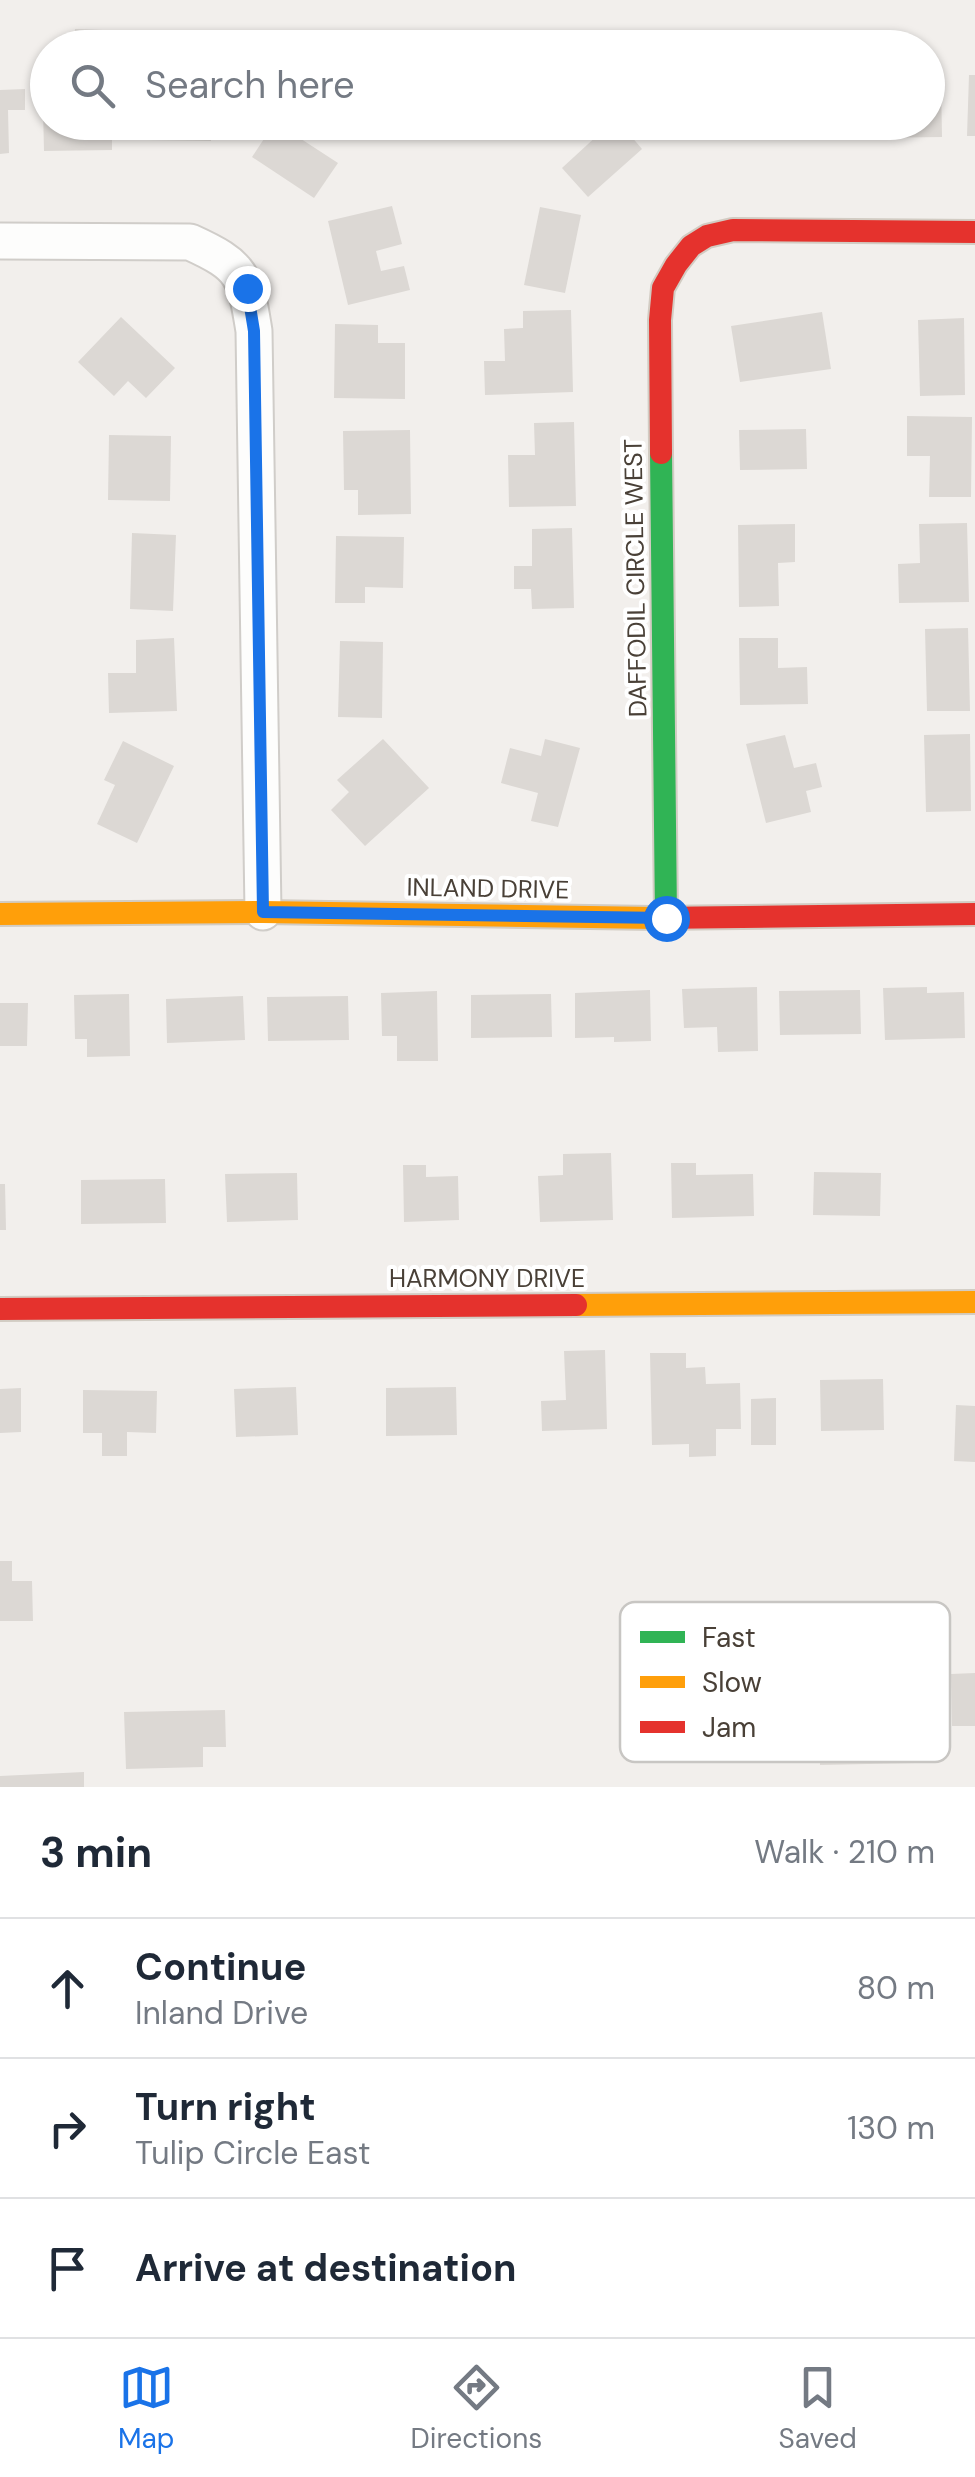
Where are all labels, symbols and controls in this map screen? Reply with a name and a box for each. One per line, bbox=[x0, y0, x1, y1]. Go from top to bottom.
search box bbox=[30, 30, 945, 140]
icon: search bbox=[65, 58, 120, 113]
text: Search here bbox=[145, 60, 355, 110]
route end bbox=[225, 266, 271, 312]
street label: DAFFODIL CIRCLE WEST bbox=[617, 438, 654, 717]
street label: INLAND DRIVE bbox=[406, 871, 570, 906]
route start bbox=[644, 896, 690, 942]
street label: HARMONY DRIVE bbox=[389, 1262, 585, 1295]
legend bbox=[620, 1602, 950, 1762]
text: Fast bbox=[702, 1619, 756, 1656]
text: Slow bbox=[702, 1664, 762, 1701]
text: Jam bbox=[702, 1709, 756, 1746]
text: 3 min bbox=[40, 1825, 152, 1880]
text: Walk · 210 m bbox=[754, 1831, 935, 1873]
text: Continue bbox=[135, 1942, 306, 1992]
icon: ahead bbox=[40, 1961, 95, 2016]
text: 80 m bbox=[857, 1967, 935, 2009]
text: Inland Drive bbox=[135, 1992, 308, 2034]
text: Turn right bbox=[135, 2082, 316, 2132]
icon: right bbox=[40, 2101, 95, 2156]
text: 130 m bbox=[847, 2107, 935, 2149]
text: Tulip Circle East bbox=[135, 2132, 370, 2174]
icon: arrive bbox=[40, 2241, 95, 2296]
text: Arrive at destination bbox=[135, 2243, 517, 2293]
tab: Map bbox=[118, 2360, 174, 2457]
tab: Directions bbox=[411, 2360, 542, 2457]
tab: Saved bbox=[778, 2360, 857, 2457]

